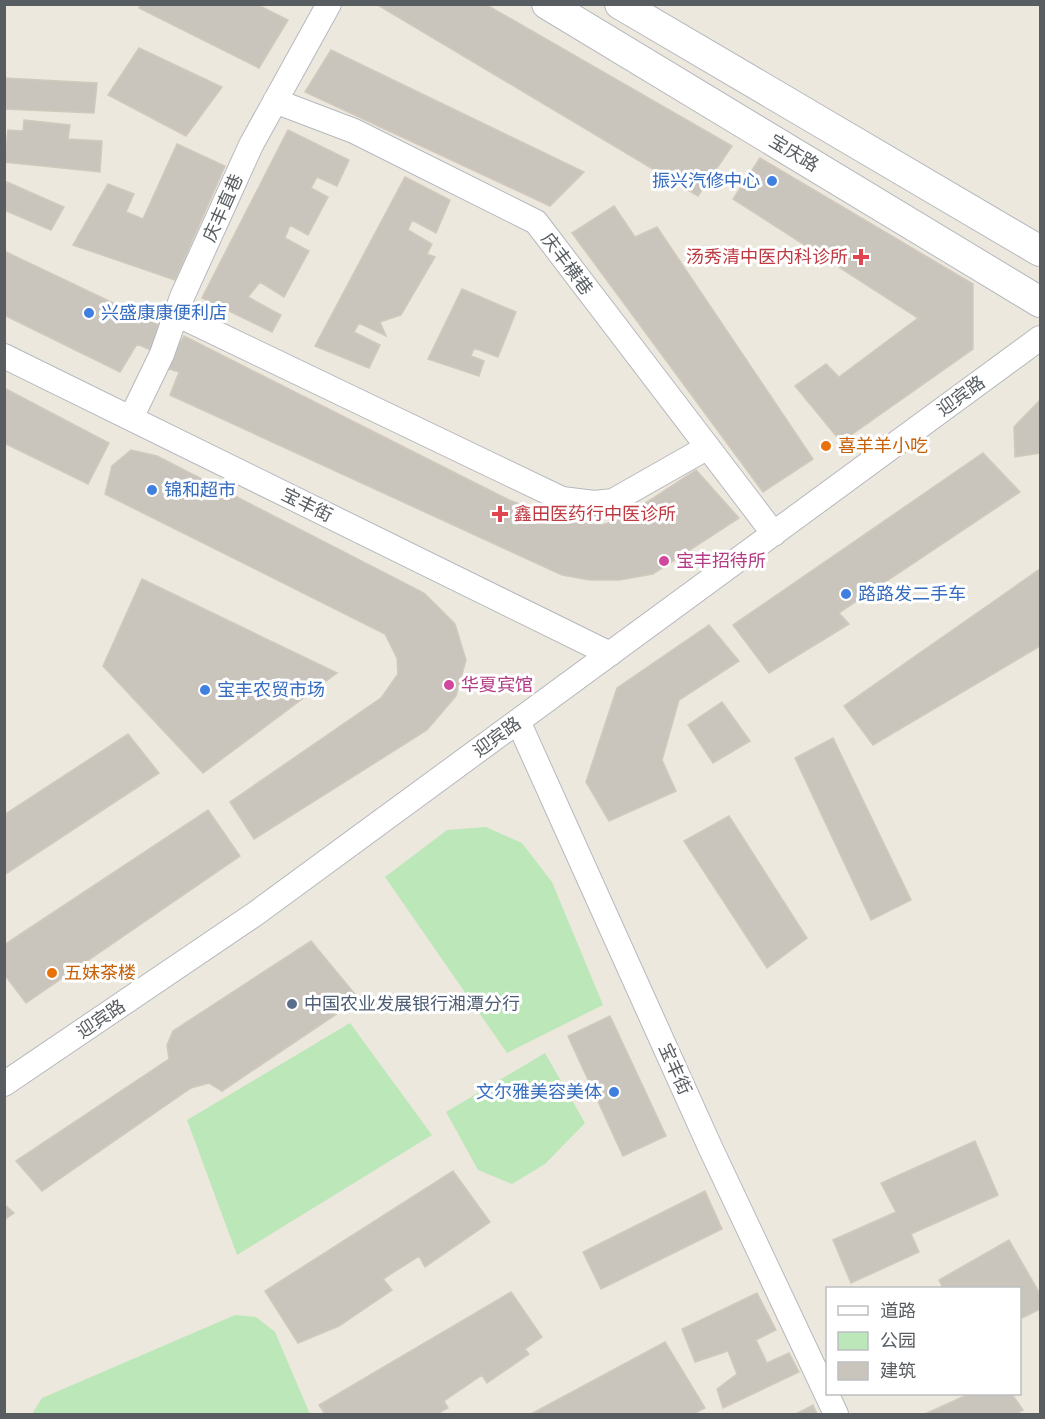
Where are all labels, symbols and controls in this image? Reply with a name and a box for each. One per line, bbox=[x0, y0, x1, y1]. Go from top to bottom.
street label: 宝庆路 bbox=[765, 129, 823, 176]
place label: 振兴汽修中心 bbox=[652, 169, 760, 192]
street label: 庆丰直巷 bbox=[197, 170, 248, 245]
marker: 振兴汽修中心 bbox=[765, 174, 779, 188]
street label: 庆丰横巷 bbox=[537, 228, 598, 299]
place label: 汤秀清中医内科诊所 bbox=[686, 245, 848, 268]
marker: 汤秀清中医内科诊所 bbox=[852, 248, 870, 266]
place label: 兴盛康康便利店 bbox=[101, 301, 227, 324]
marker: 兴盛康康便利店 bbox=[82, 306, 96, 320]
street label: 迎宾路 bbox=[932, 370, 989, 421]
place label: 喜羊羊小吃 bbox=[838, 434, 928, 457]
marker: 喜羊羊小吃 bbox=[819, 439, 833, 453]
place label: 锦和超市 bbox=[164, 478, 236, 501]
street label: 宝丰街 bbox=[278, 482, 337, 527]
marker: 锦和超市 bbox=[145, 483, 159, 497]
place label: 鑫田医药行中医诊所 bbox=[514, 502, 676, 525]
marker: 鑫田医药行中医诊所 bbox=[491, 505, 509, 523]
place label: 宝丰招待所 bbox=[676, 549, 766, 572]
marker: 宝丰招待所 bbox=[657, 554, 671, 568]
place label: 路路发二手车 bbox=[858, 582, 966, 605]
marker: 路路发二手车 bbox=[839, 587, 853, 601]
place label: 华夏宾馆 bbox=[461, 673, 533, 696]
place label: 宝丰农贸市场 bbox=[217, 678, 325, 701]
marker: 华夏宾馆 bbox=[442, 678, 456, 692]
marker: 宝丰农贸市场 bbox=[198, 683, 212, 697]
street label: 迎宾路 bbox=[468, 711, 525, 762]
place label: 五妹茶楼 bbox=[64, 961, 136, 984]
marker: 五妹茶楼 bbox=[45, 966, 59, 980]
place label: 中国农业发展银行湘潭分行 bbox=[304, 992, 520, 1015]
street label: 迎宾路 bbox=[72, 994, 130, 1043]
marker: 中国农业发展银行湘潭分行 bbox=[285, 997, 299, 1011]
street label: 宝丰街 bbox=[654, 1039, 697, 1098]
place label: 文尔雅美容美体 bbox=[476, 1080, 602, 1103]
marker: 文尔雅美容美体 bbox=[607, 1085, 621, 1099]
legend bbox=[826, 1287, 1021, 1395]
text: 道路 bbox=[880, 1299, 916, 1322]
text: 公园 bbox=[880, 1329, 916, 1352]
text: 建筑 bbox=[880, 1359, 916, 1382]

